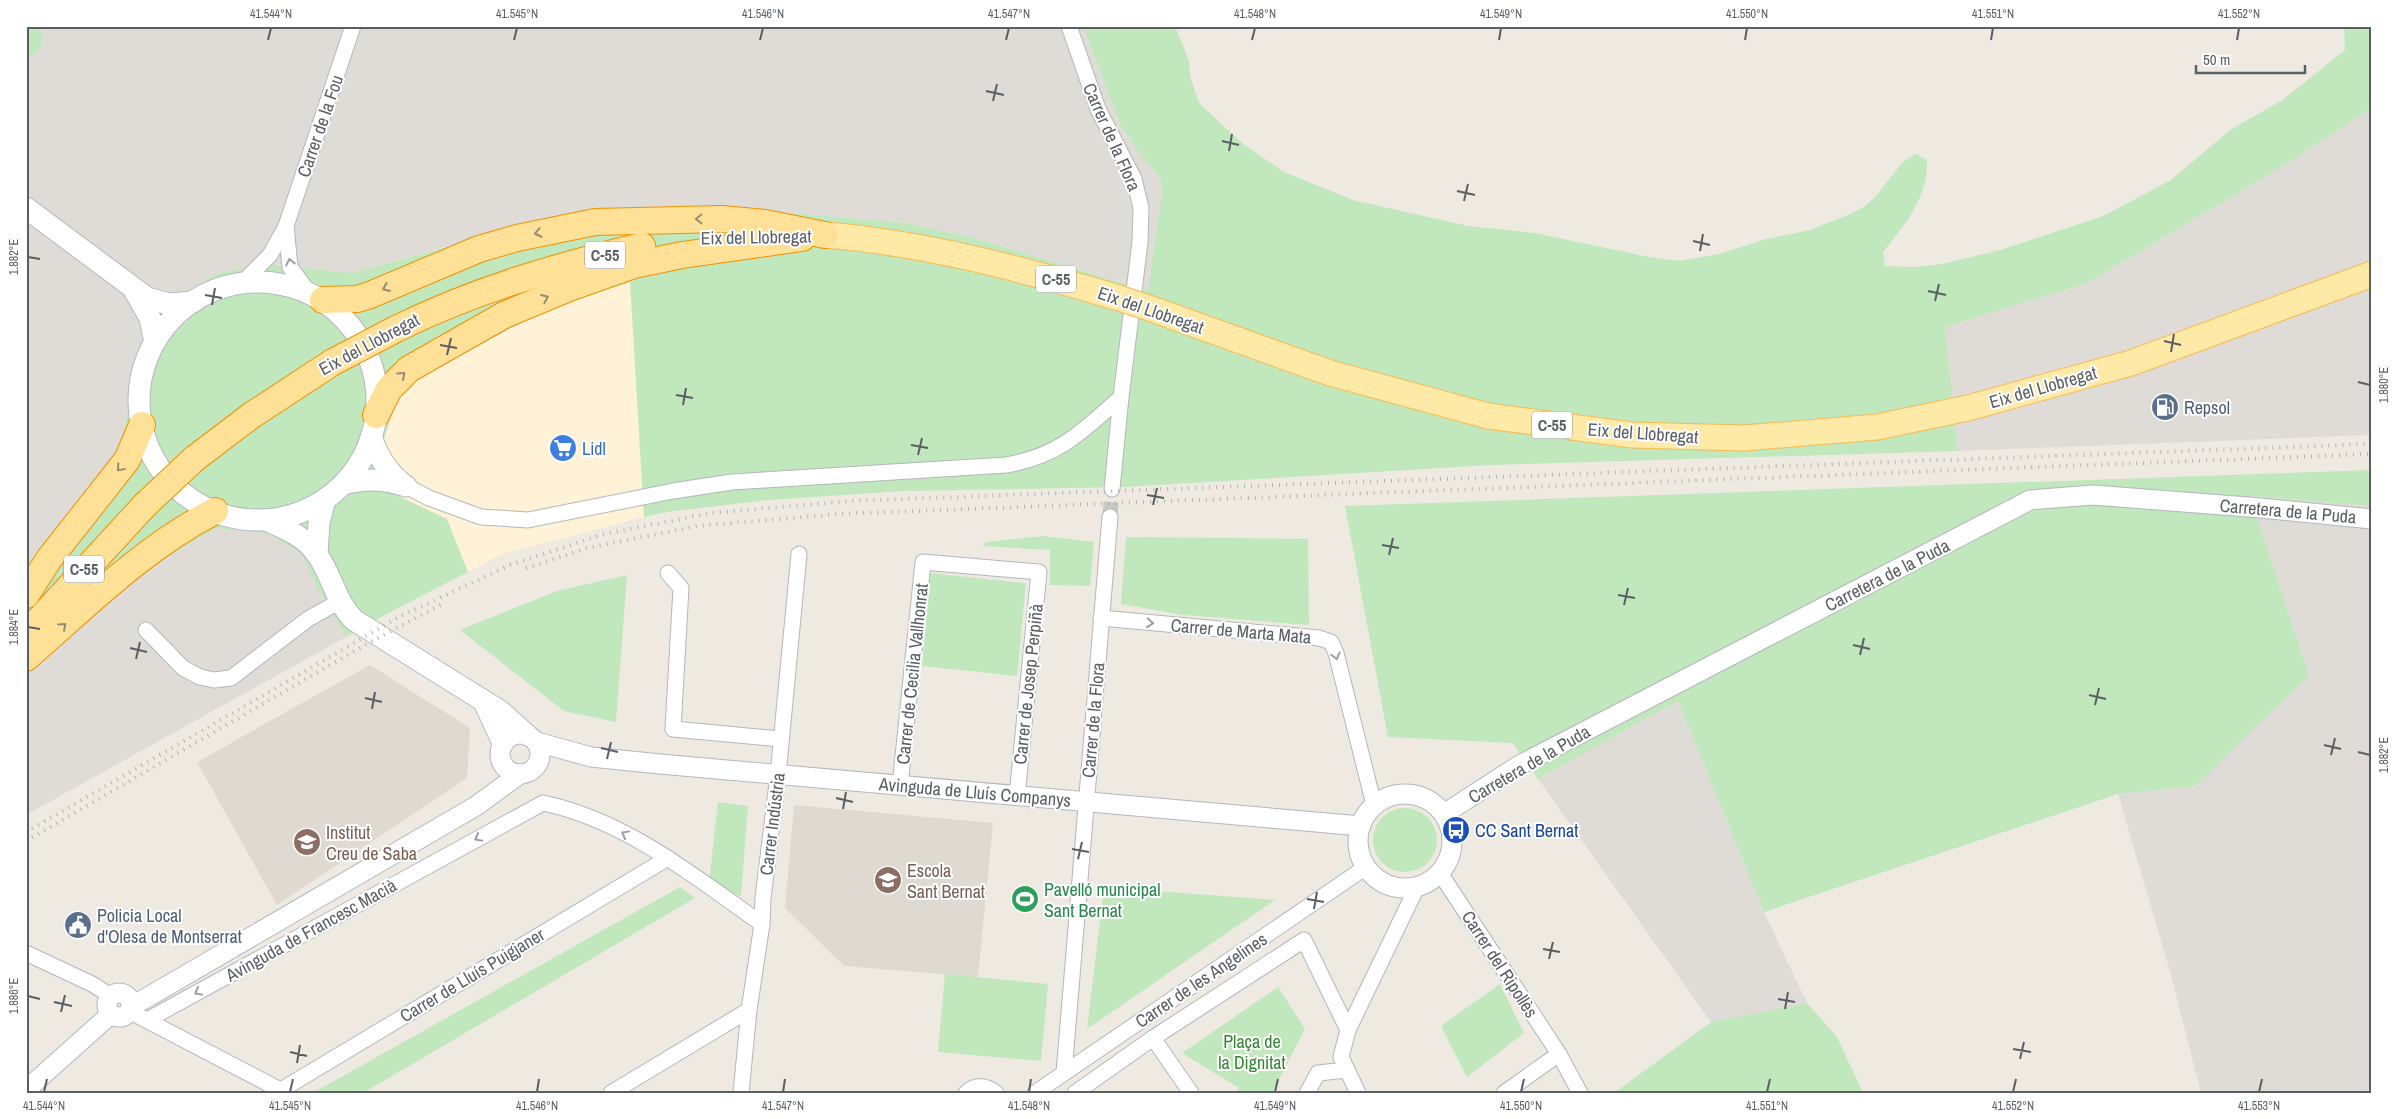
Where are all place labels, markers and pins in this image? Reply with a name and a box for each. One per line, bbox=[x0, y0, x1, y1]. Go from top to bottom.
fuel station icon: Repsol bbox=[2150, 392, 2180, 422]
place label: Repsol bbox=[2184, 395, 2230, 420]
supermarket icon: Lidl bbox=[548, 433, 578, 463]
place label: Lidl bbox=[582, 436, 606, 461]
bus stop icon: CC Sant Bernat bbox=[1441, 815, 1471, 845]
place label: CC Sant Bernat bbox=[1475, 818, 1578, 843]
place label: Institut Creu de Saba bbox=[326, 820, 417, 866]
school or university icon: Institut Creu de Saba bbox=[292, 827, 322, 857]
place label: Escola Sant Bernat bbox=[907, 858, 985, 904]
school or university icon: Escola Sant Bernat bbox=[873, 865, 903, 895]
place label: Pavelló municipal Sant Bernat bbox=[1044, 877, 1161, 923]
sports icon: Pavelló municipal Sant Bernat bbox=[1010, 884, 1040, 914]
place label: Policia Local d'Olesa de Montserrat bbox=[97, 903, 242, 949]
public building icon: Policia Local d'Olesa de Montserrat bbox=[63, 910, 93, 940]

